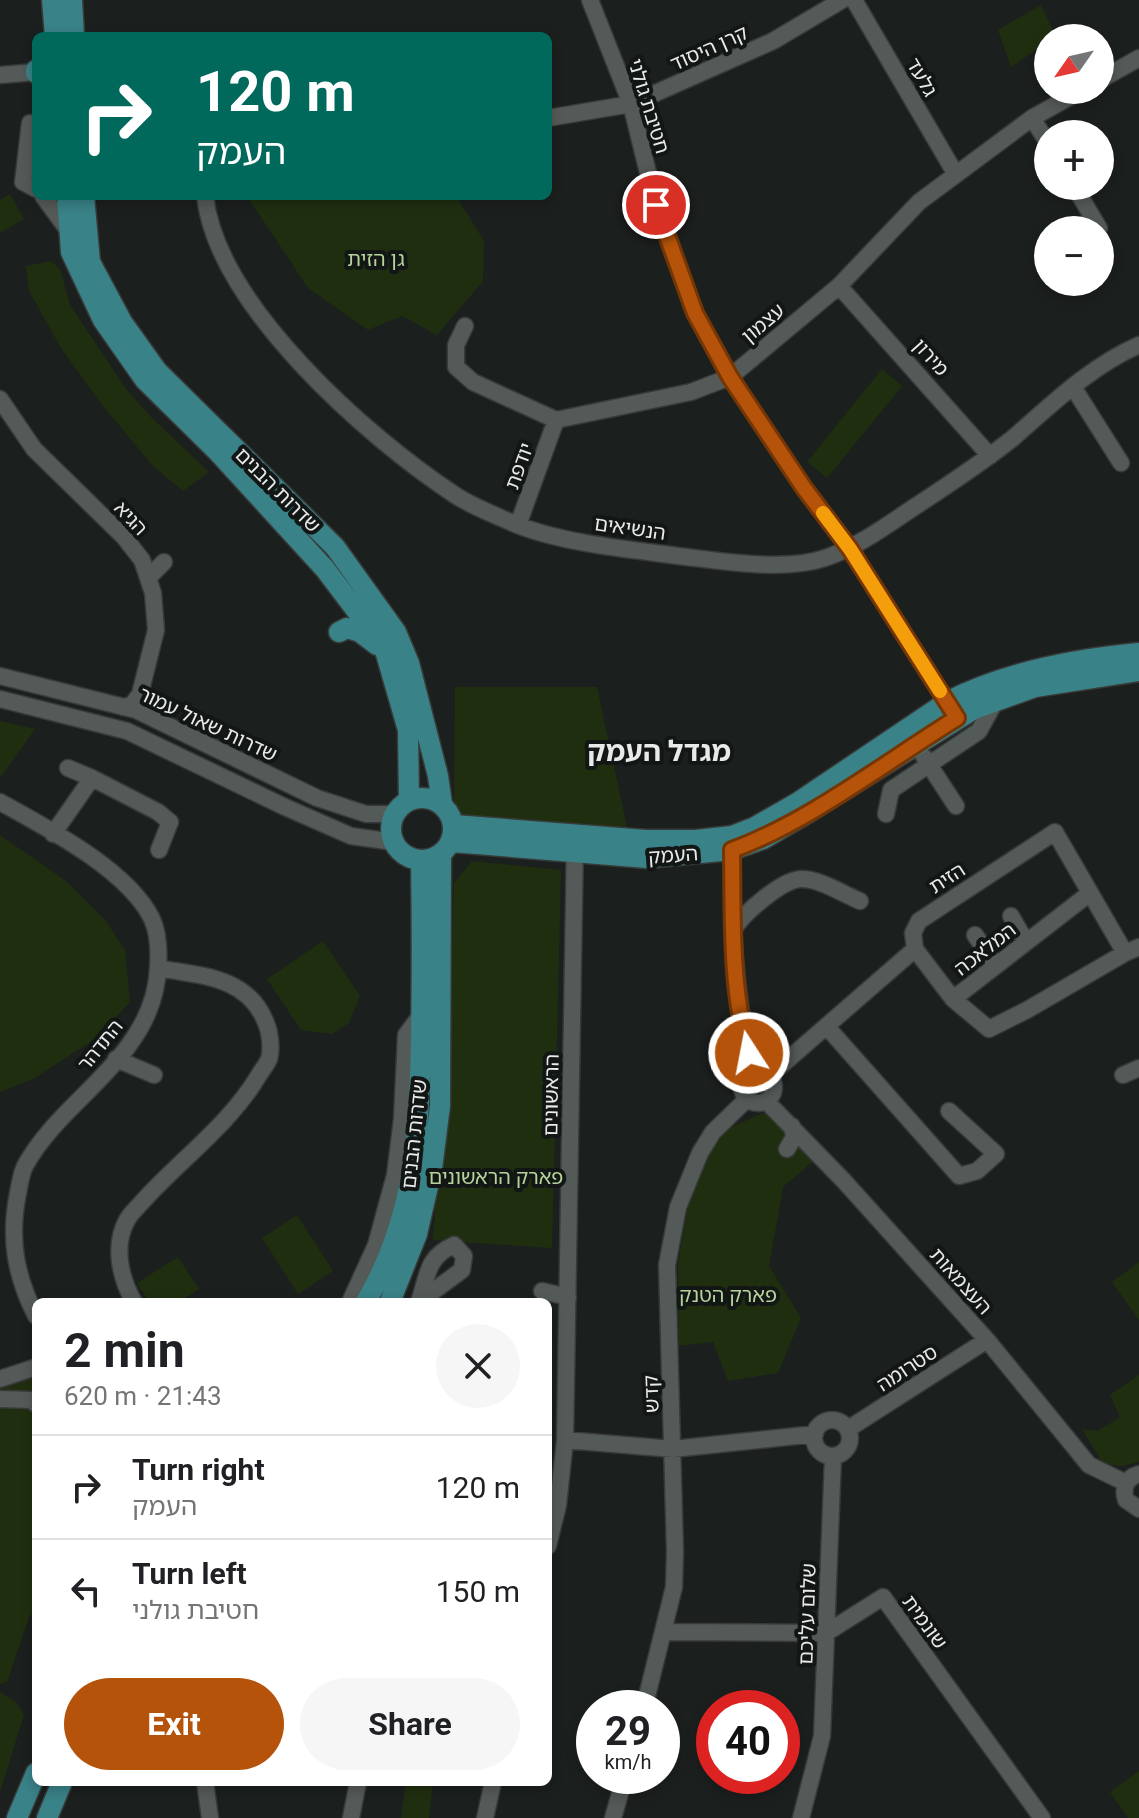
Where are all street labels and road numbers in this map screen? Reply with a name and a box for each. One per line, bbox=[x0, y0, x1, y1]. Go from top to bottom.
street label: קרן היסוד bbox=[666, 20, 752, 76]
street label: גלעד bbox=[902, 54, 943, 101]
street label: חטיבת גולני bbox=[623, 56, 675, 156]
street label: עצמון bbox=[737, 298, 789, 348]
street label: מירון bbox=[908, 333, 954, 381]
street label: יודפת bbox=[500, 439, 538, 493]
street label: שדרות הבנים bbox=[231, 443, 325, 537]
street label: הגיא bbox=[109, 496, 153, 540]
street label: הנשיאים bbox=[593, 511, 667, 545]
street label: שדרות שאול עמור bbox=[135, 681, 281, 767]
street label: העמק bbox=[647, 841, 699, 869]
street label: הזית bbox=[924, 857, 970, 899]
street label: המלאכה bbox=[949, 918, 1021, 980]
street label: התדהר bbox=[72, 1015, 128, 1075]
street label: הראשונים bbox=[538, 1054, 564, 1136]
street label: שדרות הבנים bbox=[396, 1078, 432, 1190]
street label: העצמאות bbox=[925, 1243, 997, 1319]
street label: סטרומה bbox=[872, 1340, 942, 1396]
street label: קדש bbox=[638, 1375, 664, 1413]
street label: שלום עליכם bbox=[793, 1563, 821, 1665]
street label: שונמית bbox=[897, 1590, 953, 1654]

